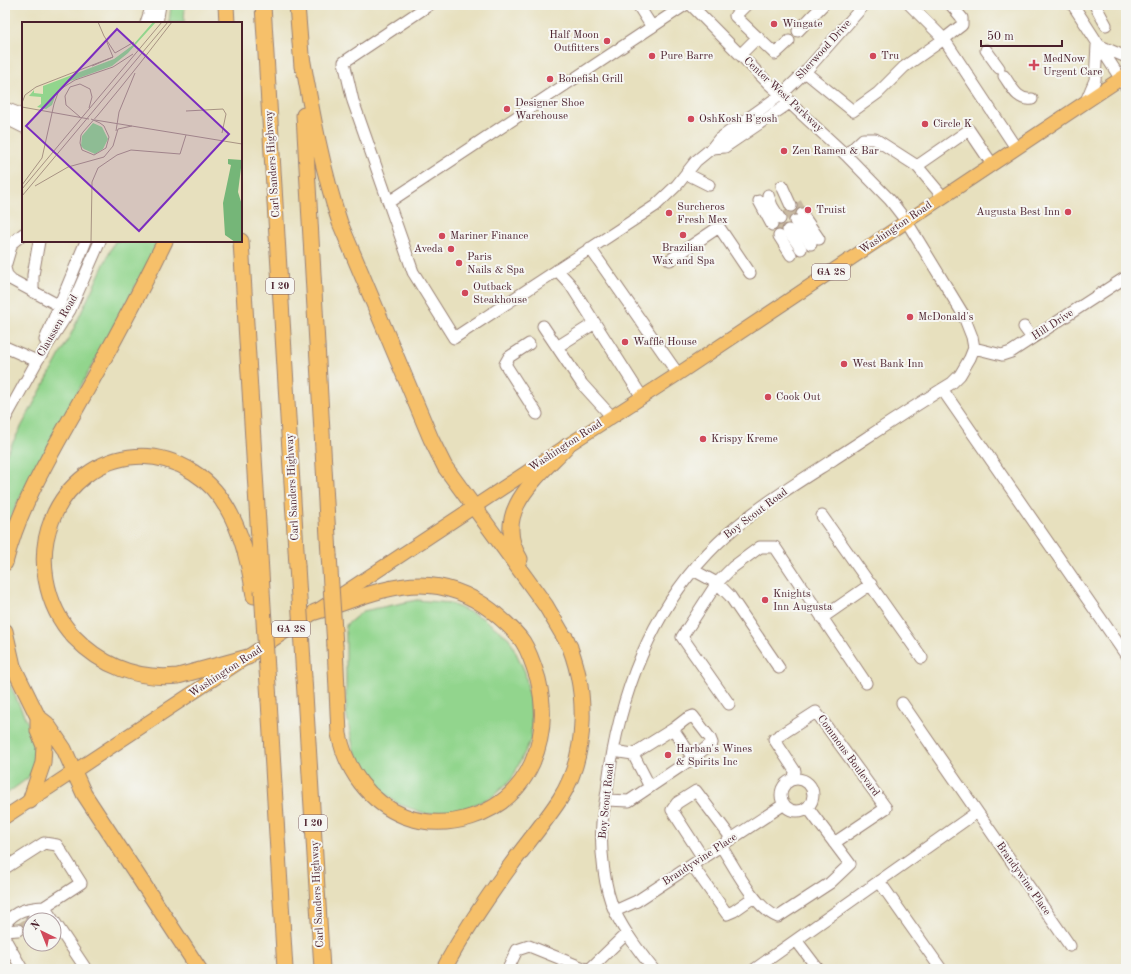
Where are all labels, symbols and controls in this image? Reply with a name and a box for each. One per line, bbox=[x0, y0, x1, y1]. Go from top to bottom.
street label: Sherwood Drive bbox=[794, 18, 854, 82]
marker: Wingate bbox=[769, 19, 779, 29]
place label: Wingate bbox=[782, 19, 822, 30]
inset map bbox=[22, 22, 242, 242]
scale bar bbox=[981, 22, 1062, 48]
place label: Half Moon Outfitters bbox=[549, 30, 599, 54]
text: 50 m bbox=[987, 30, 1014, 43]
marker: Half Moon Outfitters bbox=[602, 36, 612, 46]
marker: Pure Barre bbox=[647, 51, 657, 61]
place label: Pure Barre bbox=[660, 51, 713, 62]
marker: Tru bbox=[868, 51, 878, 61]
place label: Tru bbox=[881, 51, 899, 62]
place label: MedNow Urgent Care bbox=[1043, 54, 1102, 78]
street label: Center West Parkway bbox=[741, 55, 825, 135]
marker: MedNow Urgent Care bbox=[1028, 59, 1040, 71]
marker: Bonefish Grill bbox=[545, 74, 555, 84]
place label: Bonefish Grill bbox=[558, 74, 623, 85]
place label: Designer Shoe Warehouse bbox=[515, 98, 584, 122]
marker: Designer Shoe Warehouse bbox=[502, 104, 512, 114]
street label: Carl Sanders Highway bbox=[264, 110, 282, 218]
marker: OshKosh B'gosh bbox=[686, 114, 696, 124]
place label: OshKosh B'gosh bbox=[699, 114, 777, 125]
marker: Circle K bbox=[920, 119, 930, 129]
place label: Circle K bbox=[933, 119, 972, 130]
marker: Zen Ramen & Bar bbox=[779, 146, 789, 156]
place label: Zen Ramen & Bar bbox=[792, 146, 879, 157]
street label: Washington Road bbox=[858, 200, 934, 256]
place label: Surcheros Fresh Mex bbox=[677, 202, 728, 226]
marker: Truist bbox=[803, 205, 813, 215]
place label: Truist bbox=[816, 205, 846, 216]
place label: Augusta Best Inn bbox=[976, 207, 1060, 218]
marker: Augusta Best Inn bbox=[1063, 207, 1073, 217]
marker: Surcheros Fresh Mex bbox=[664, 208, 674, 218]
marker: Brazilian Wax and Spa bbox=[678, 230, 688, 240]
marker: Mariner Finance bbox=[437, 231, 447, 241]
place label: Mariner Finance bbox=[450, 231, 528, 242]
place label: Brazilian Wax and Spa bbox=[651, 243, 715, 267]
place label: Aveda bbox=[414, 244, 444, 255]
marker: Aveda bbox=[446, 244, 456, 254]
place label: Paris Nails & Spa bbox=[467, 252, 525, 276]
marker: Paris Nails & Spa bbox=[454, 258, 464, 268]
road number: GA 28 bbox=[812, 264, 850, 280]
road number: I 20 bbox=[266, 278, 294, 294]
place label: Outback Steakhouse bbox=[473, 282, 527, 306]
marker: Outback Steakhouse bbox=[460, 288, 470, 298]
street label: Claussen Road bbox=[36, 293, 80, 359]
street label: Hill Drive bbox=[1030, 308, 1076, 342]
marker: McDonald's bbox=[905, 312, 915, 322]
place label: McDonald's bbox=[918, 312, 974, 323]
marker: Waffle House bbox=[620, 337, 630, 347]
place label: Waffle House bbox=[633, 337, 697, 348]
marker: West Bank Inn bbox=[839, 359, 849, 369]
place label: West Bank Inn bbox=[852, 359, 923, 370]
marker: Cook Out bbox=[763, 392, 773, 402]
place label: Cook Out bbox=[776, 392, 821, 403]
street label: Washington Road bbox=[527, 418, 605, 474]
street label: Carl Sanders Highway bbox=[285, 433, 301, 541]
marker: Krispy Kreme bbox=[698, 434, 708, 444]
place label: Krispy Kreme bbox=[711, 434, 778, 445]
street label: Boy Scout Road bbox=[722, 486, 790, 541]
place label: Knights Inn Augusta bbox=[773, 589, 833, 613]
marker: Knights Inn Augusta bbox=[760, 595, 770, 605]
road number: GA 28 bbox=[272, 621, 310, 637]
street label: Washington Road bbox=[187, 644, 265, 700]
street label: Commons Boulevard bbox=[815, 713, 881, 799]
place label: Harban's Wines & Spirits Inc bbox=[676, 744, 752, 768]
marker: Harban's Wines & Spirits Inc bbox=[663, 750, 673, 760]
street label: Boy Scout Road bbox=[598, 762, 616, 840]
road number: I 20 bbox=[299, 815, 327, 831]
street label: Brandywine Place bbox=[661, 832, 739, 888]
street label: Carl Sanders Highway bbox=[310, 840, 326, 948]
street label: Brandywine Place bbox=[994, 840, 1052, 918]
north arrow bbox=[22, 912, 62, 952]
text: N bbox=[29, 918, 43, 933]

